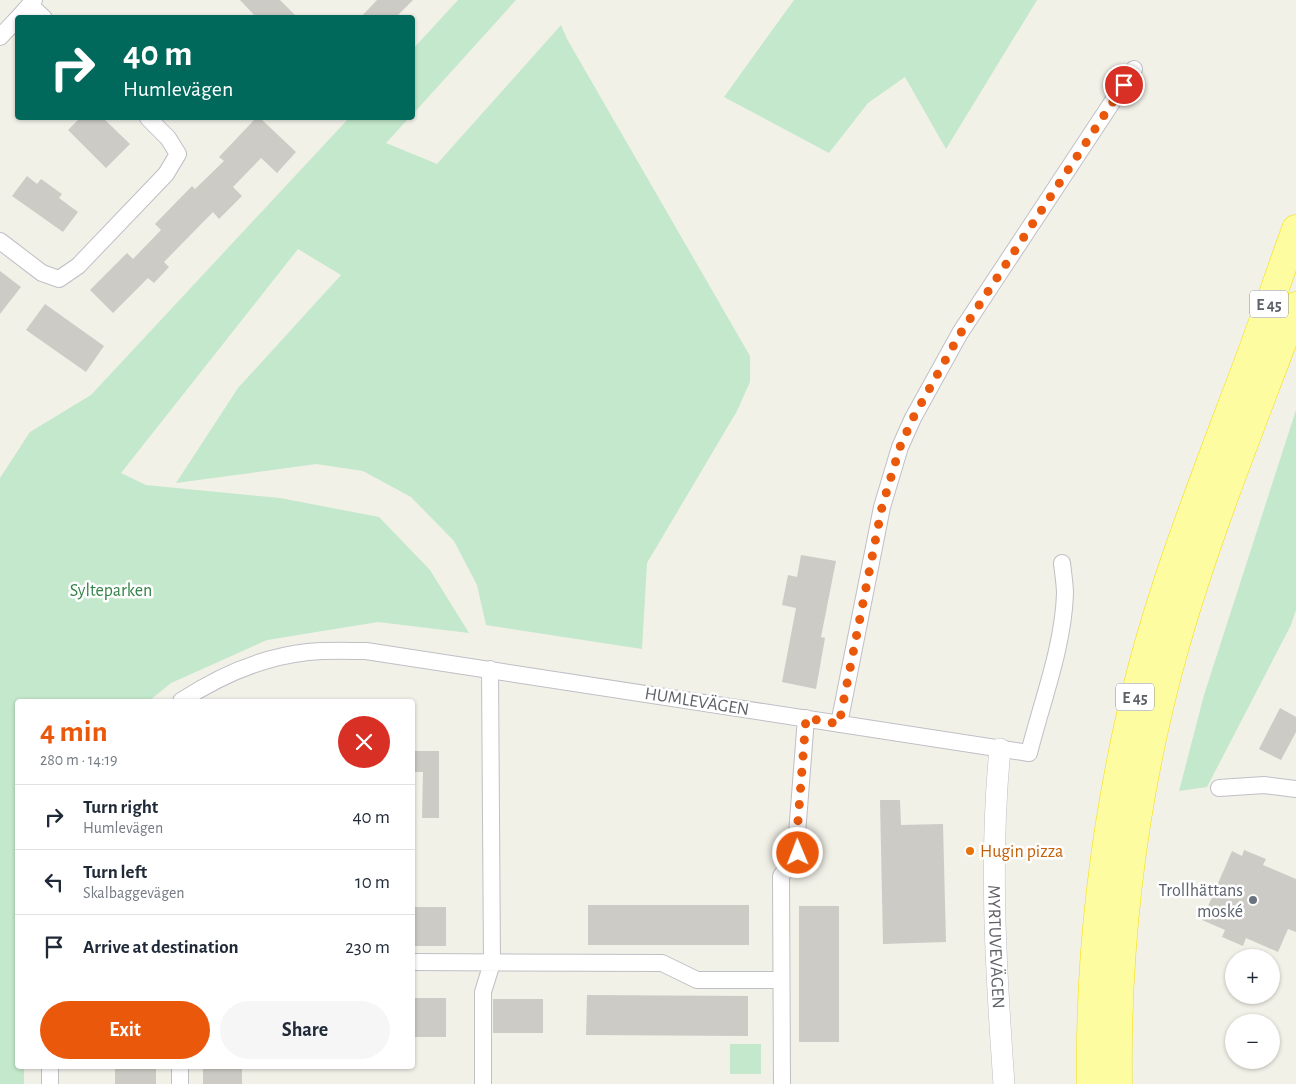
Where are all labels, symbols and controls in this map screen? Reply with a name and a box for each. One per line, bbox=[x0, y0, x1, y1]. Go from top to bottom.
icon: right bbox=[40, 35, 105, 100]
text: 40 m bbox=[123, 37, 192, 72]
pin bbox=[1103, 64, 1145, 106]
icon: arrive bbox=[1110, 71, 1138, 99]
text: Humlevägen bbox=[123, 78, 233, 100]
road number: E 45 bbox=[1250, 290, 1288, 318]
park label: Sylteparken bbox=[70, 582, 152, 600]
street label: HUMLEVÄGEN bbox=[643, 683, 751, 719]
road number: E 45 bbox=[1116, 684, 1154, 710]
button: close bbox=[338, 716, 390, 768]
text: 4 min bbox=[40, 717, 108, 747]
text: 280 m · 14:19 bbox=[40, 752, 118, 768]
text: Turn right bbox=[83, 798, 158, 817]
icon: right bbox=[40, 803, 68, 831]
text: 40 m bbox=[352, 808, 390, 827]
text: Humlevägen bbox=[83, 820, 163, 836]
position arrow bbox=[771, 826, 823, 878]
place label: Hugin pizza bbox=[980, 843, 1063, 861]
marker: Hugin pizza bbox=[964, 845, 976, 857]
text: Turn left bbox=[83, 863, 147, 882]
icon: left bbox=[40, 868, 68, 896]
text: 10 m bbox=[355, 873, 390, 892]
place label: Trollhättans moské bbox=[1159, 882, 1243, 921]
text: Skalbaggevägen bbox=[83, 885, 185, 901]
street label: MYRTUVEVÄGEN bbox=[984, 885, 1007, 1009]
marker: Trollhättans moské bbox=[1247, 894, 1259, 906]
icon: arrive bbox=[40, 933, 68, 961]
text: Arrive at destination bbox=[83, 938, 239, 957]
text: 230 m bbox=[345, 938, 390, 957]
map controls bbox=[1225, 949, 1280, 1069]
button: + bbox=[1225, 949, 1280, 1004]
button: Exit bbox=[40, 1001, 210, 1059]
button: Share bbox=[220, 1001, 390, 1059]
button: − bbox=[1225, 1014, 1280, 1069]

